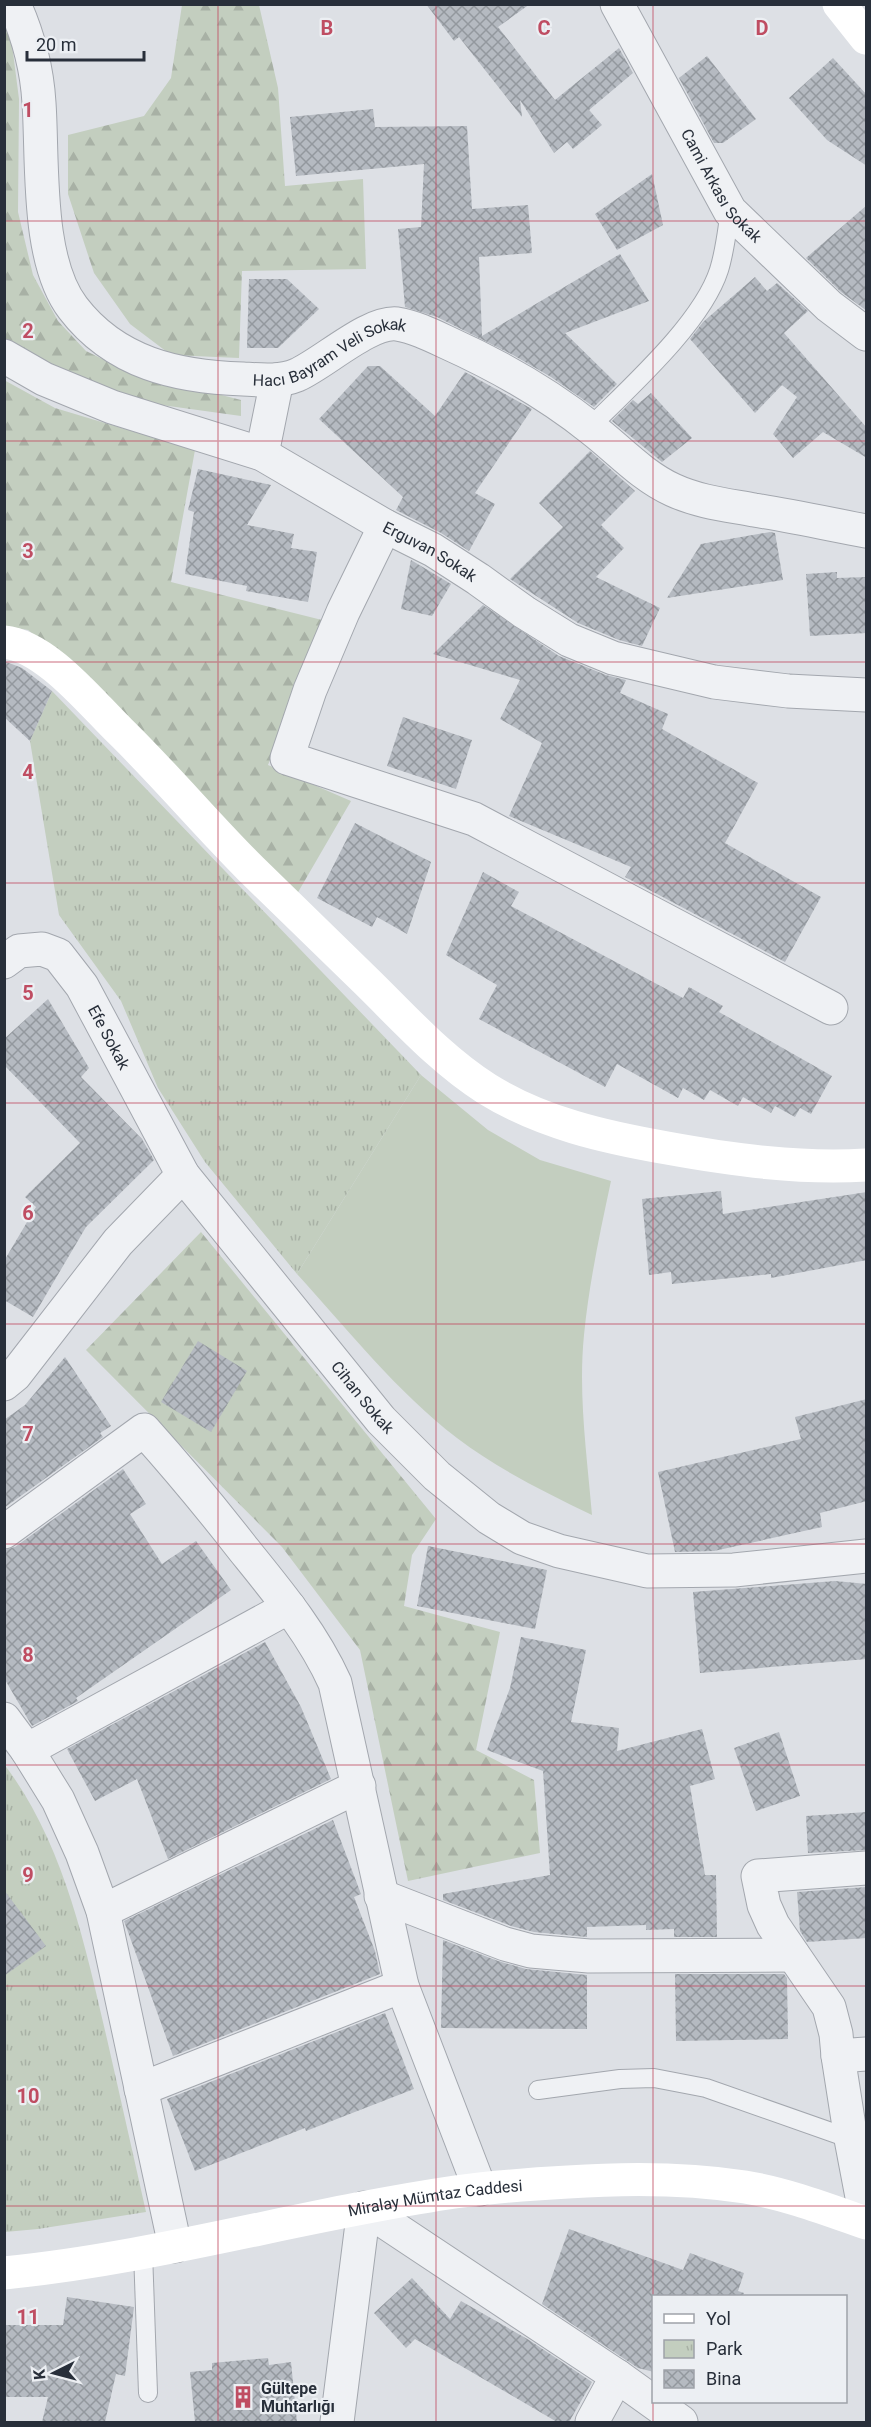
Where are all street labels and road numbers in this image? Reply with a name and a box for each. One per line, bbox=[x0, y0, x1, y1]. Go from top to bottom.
street label: Cami Arkası Sokak bbox=[677, 125, 767, 247]
street label: Hacı Bayram Veli Sokak bbox=[252, 314, 409, 390]
street label: Erguvan Sokak bbox=[380, 517, 481, 586]
street label: Efe Sokak bbox=[84, 1002, 135, 1073]
street label: Cihan Sokak bbox=[327, 1357, 399, 1438]
street label: Miralay Mümtaz Caddesi bbox=[346, 2176, 523, 2220]

